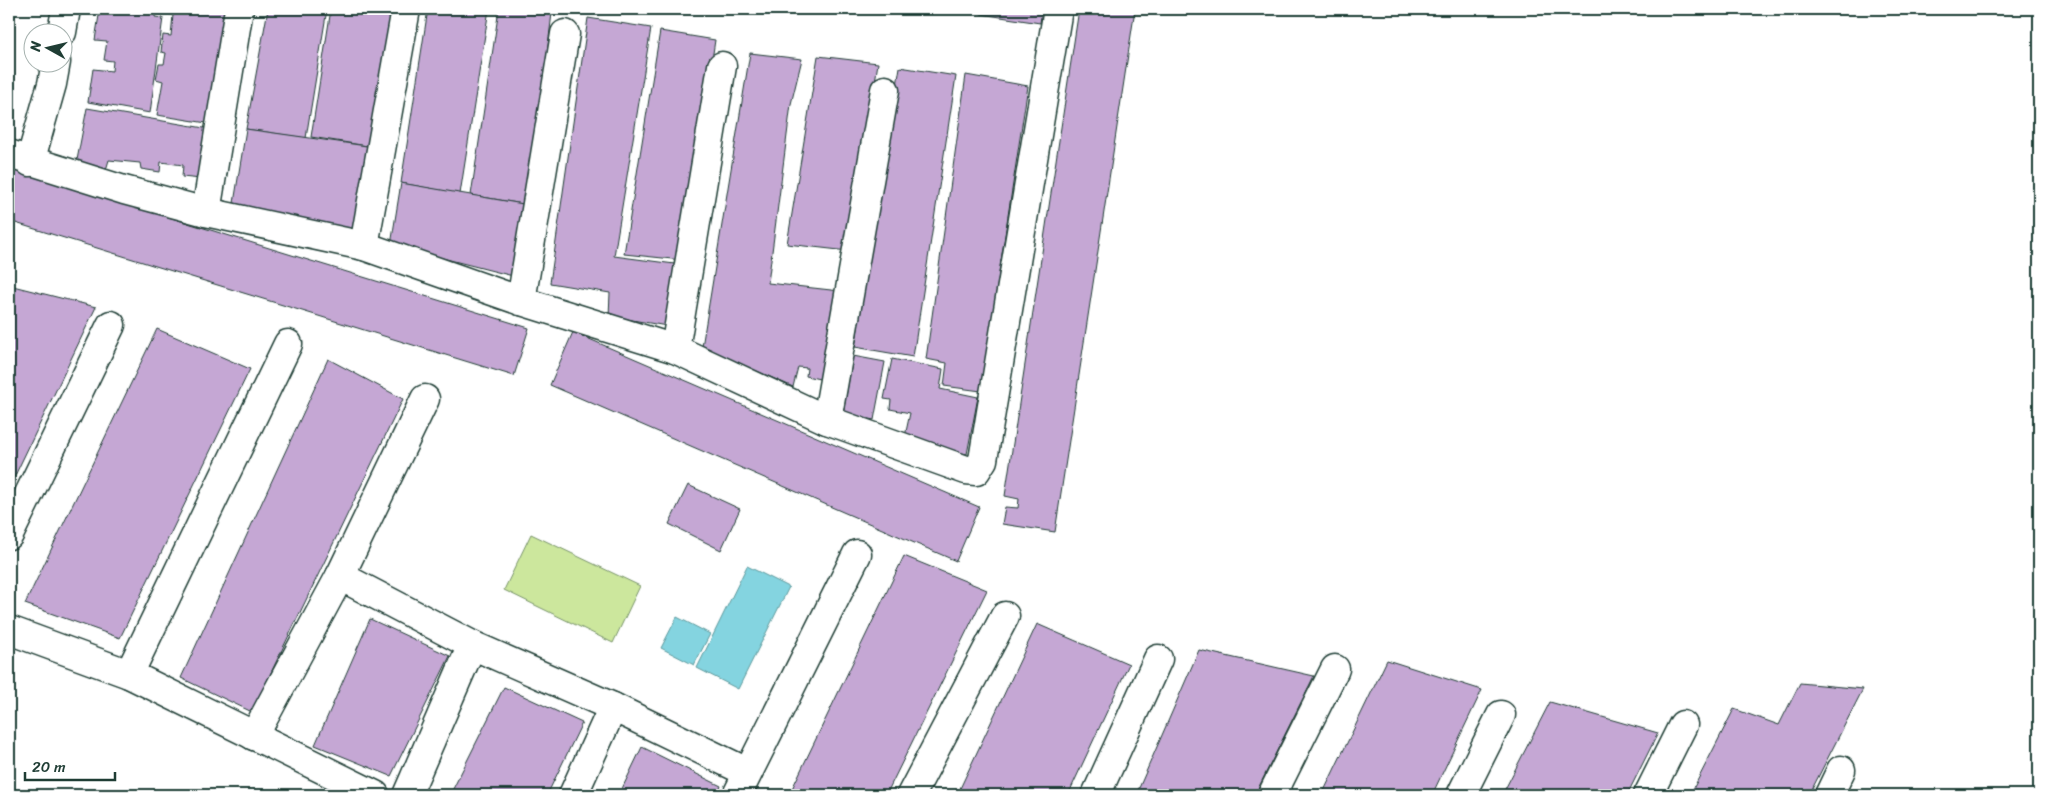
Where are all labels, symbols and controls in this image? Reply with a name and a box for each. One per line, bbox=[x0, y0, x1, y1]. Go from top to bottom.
north arrow bbox=[22, 22, 72, 72]
text: N bbox=[22, 39, 49, 54]
scale bar bbox=[25, 749, 115, 781]
text: 20 m bbox=[32, 754, 66, 780]

